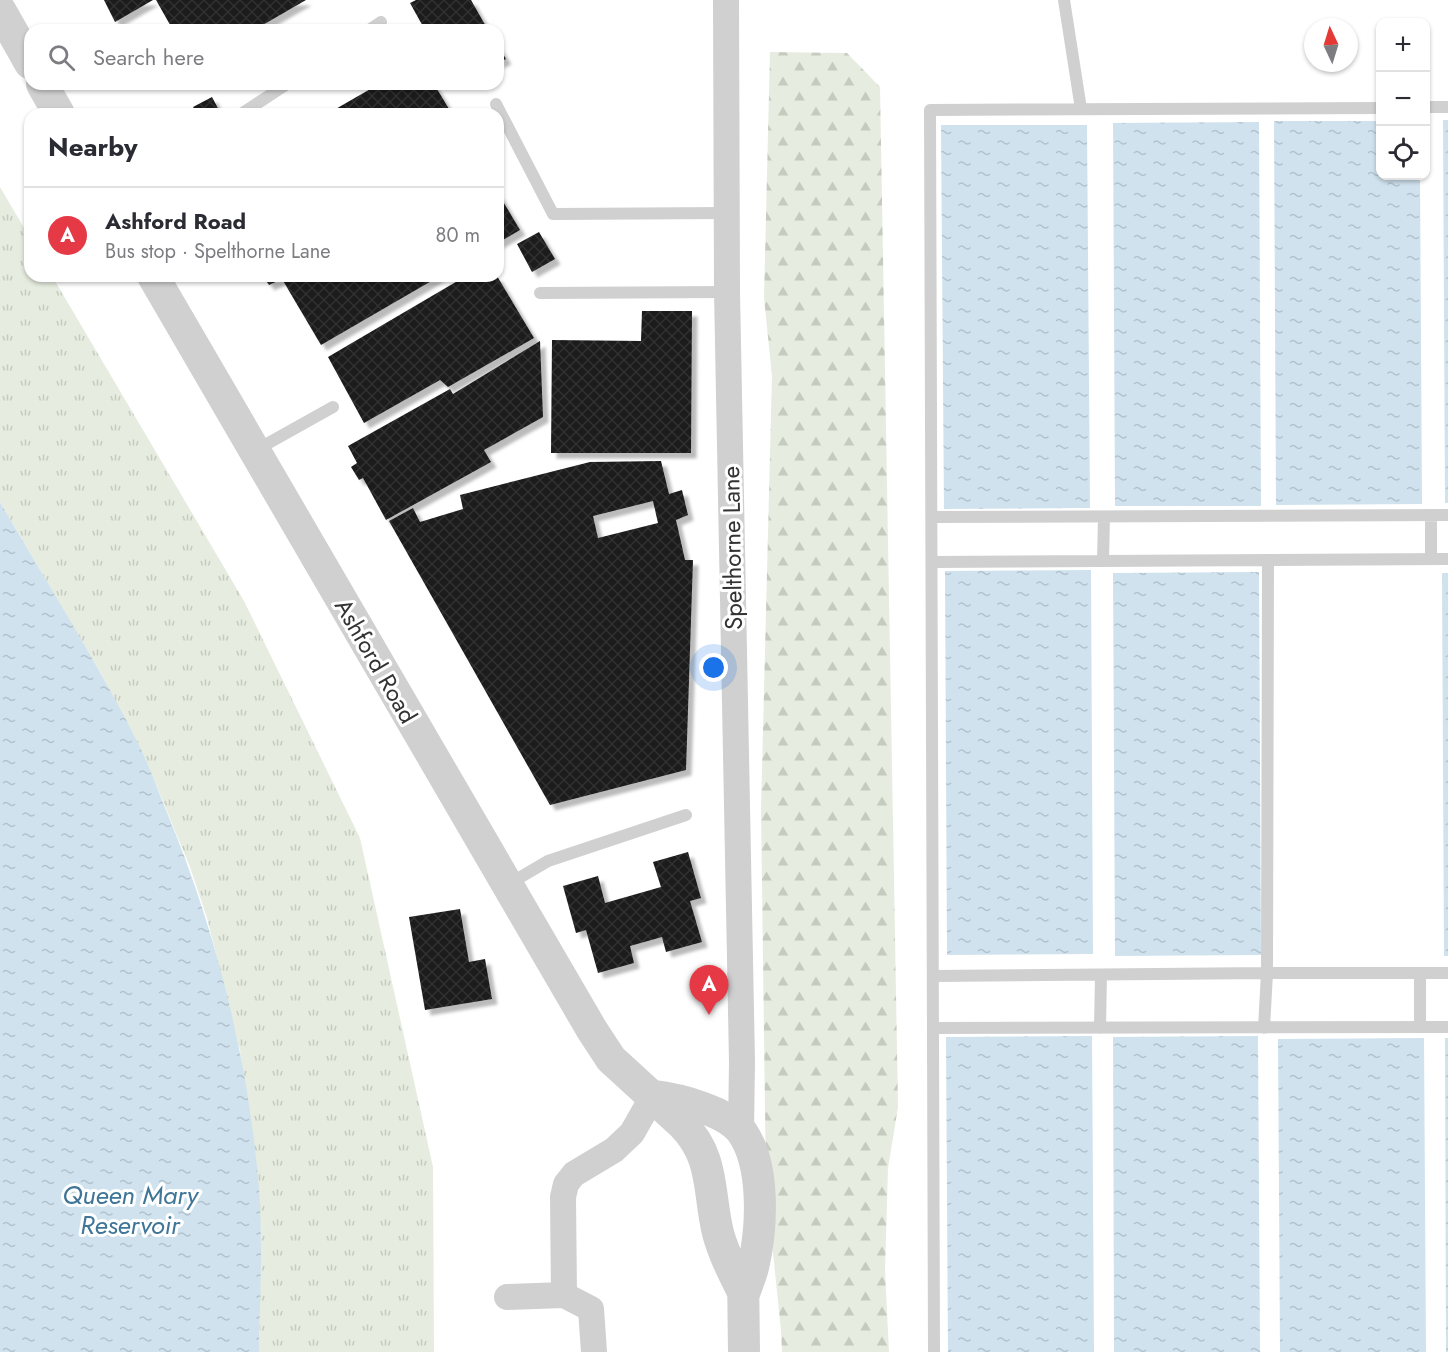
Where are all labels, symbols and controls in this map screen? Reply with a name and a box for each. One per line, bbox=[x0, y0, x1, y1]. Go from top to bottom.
north arrow bbox=[1304, 18, 1358, 72]
map controls bbox=[1376, 18, 1430, 180]
button: + bbox=[1376, 18, 1430, 72]
search box bbox=[24, 24, 504, 90]
icon: search bbox=[45, 41, 78, 74]
text: Search here bbox=[93, 41, 204, 73]
button: − bbox=[1376, 72, 1430, 126]
button: locate bbox=[1376, 126, 1430, 180]
text: Nearby bbox=[48, 128, 137, 166]
text: Ashford Road bbox=[105, 205, 246, 237]
text: A bbox=[60, 221, 75, 250]
text: 80 m bbox=[435, 221, 480, 250]
text: Bus stop · Spelthorne Lane bbox=[105, 237, 330, 266]
street label: Spelthorne Lane bbox=[713, 466, 751, 630]
street label: Ashford Road bbox=[326, 592, 426, 730]
your location bbox=[699, 653, 728, 682]
pin: A bbox=[690, 966, 728, 1015]
water label: Queen Mary Reservoir bbox=[62, 1176, 200, 1244]

